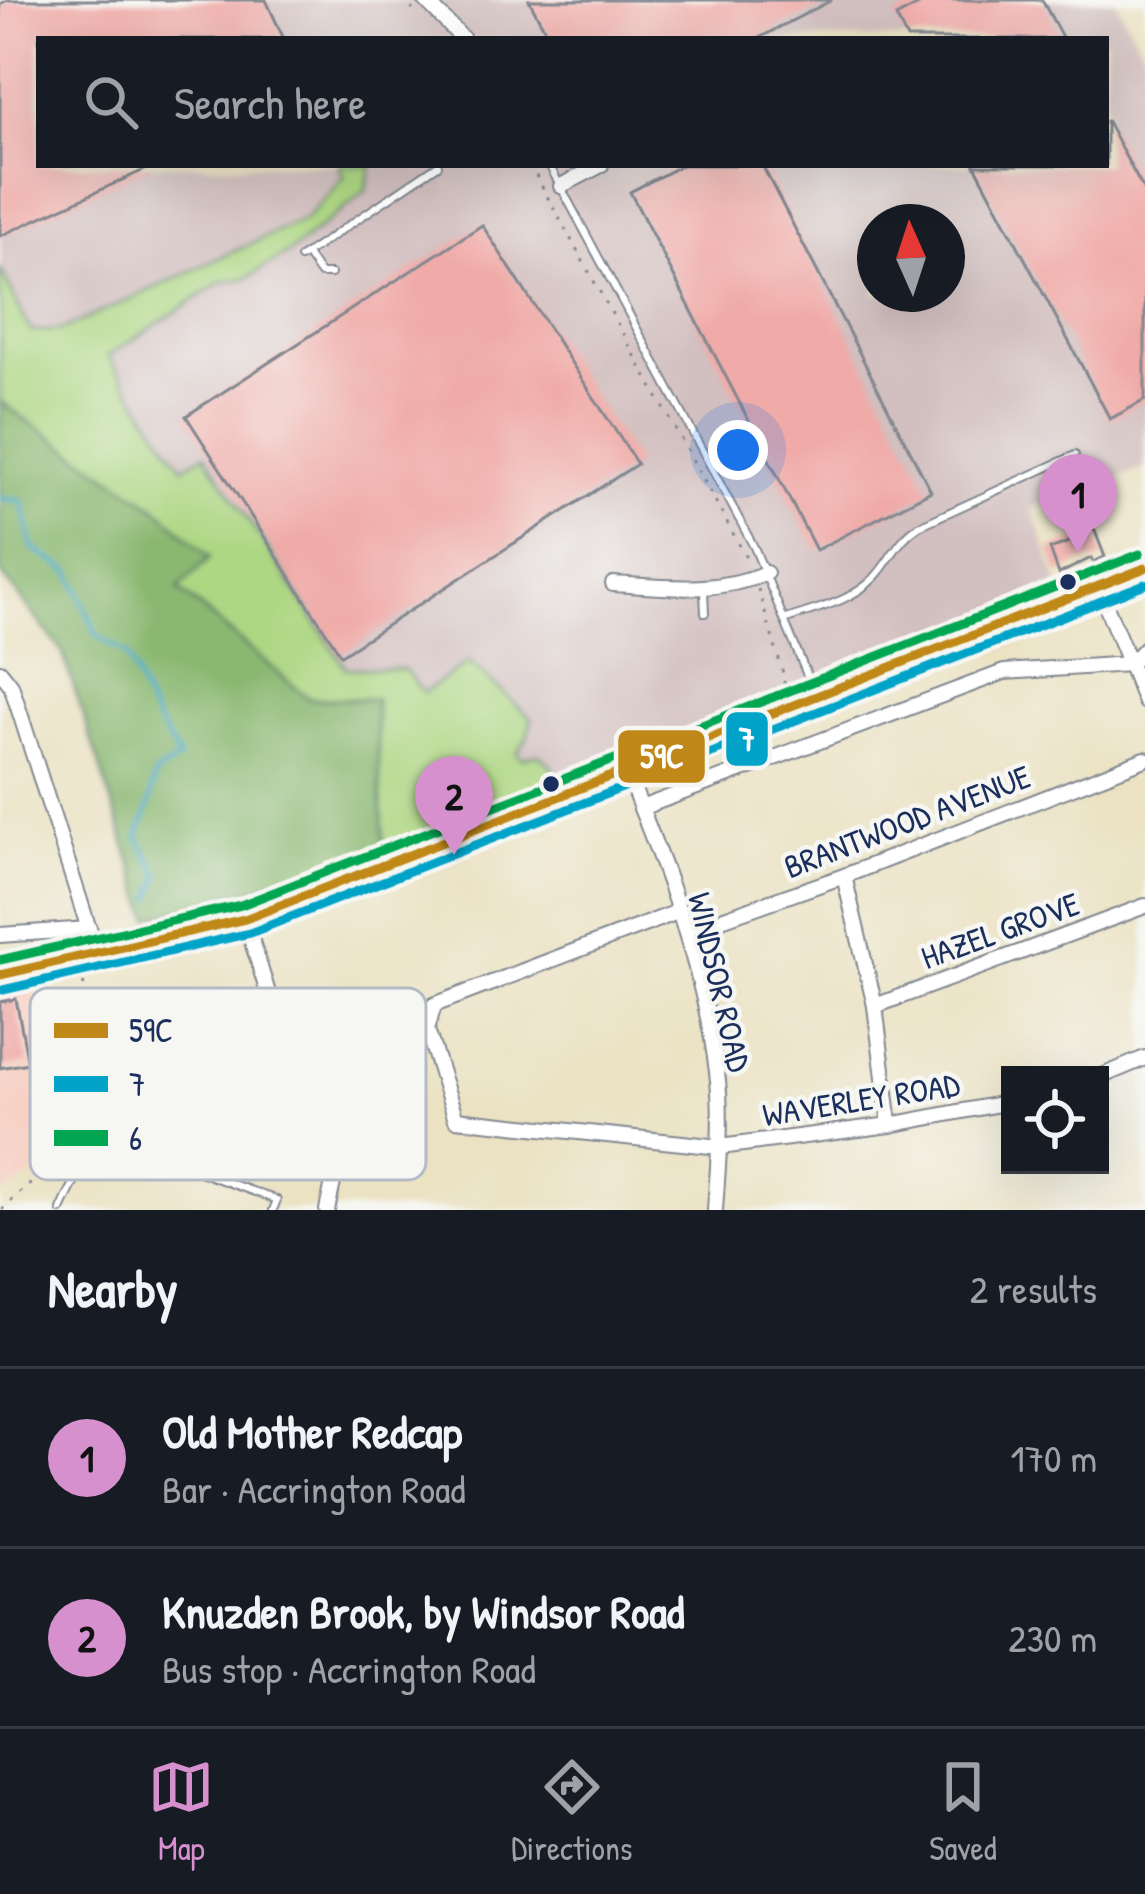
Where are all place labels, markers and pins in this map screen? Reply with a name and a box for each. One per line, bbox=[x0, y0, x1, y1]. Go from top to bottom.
pin: 1 bbox=[1039, 454, 1117, 553]
unlabelled marker bbox=[1057, 571, 1079, 593]
pin: 2 bbox=[415, 756, 493, 855]
unlabelled marker bbox=[540, 773, 562, 795]

